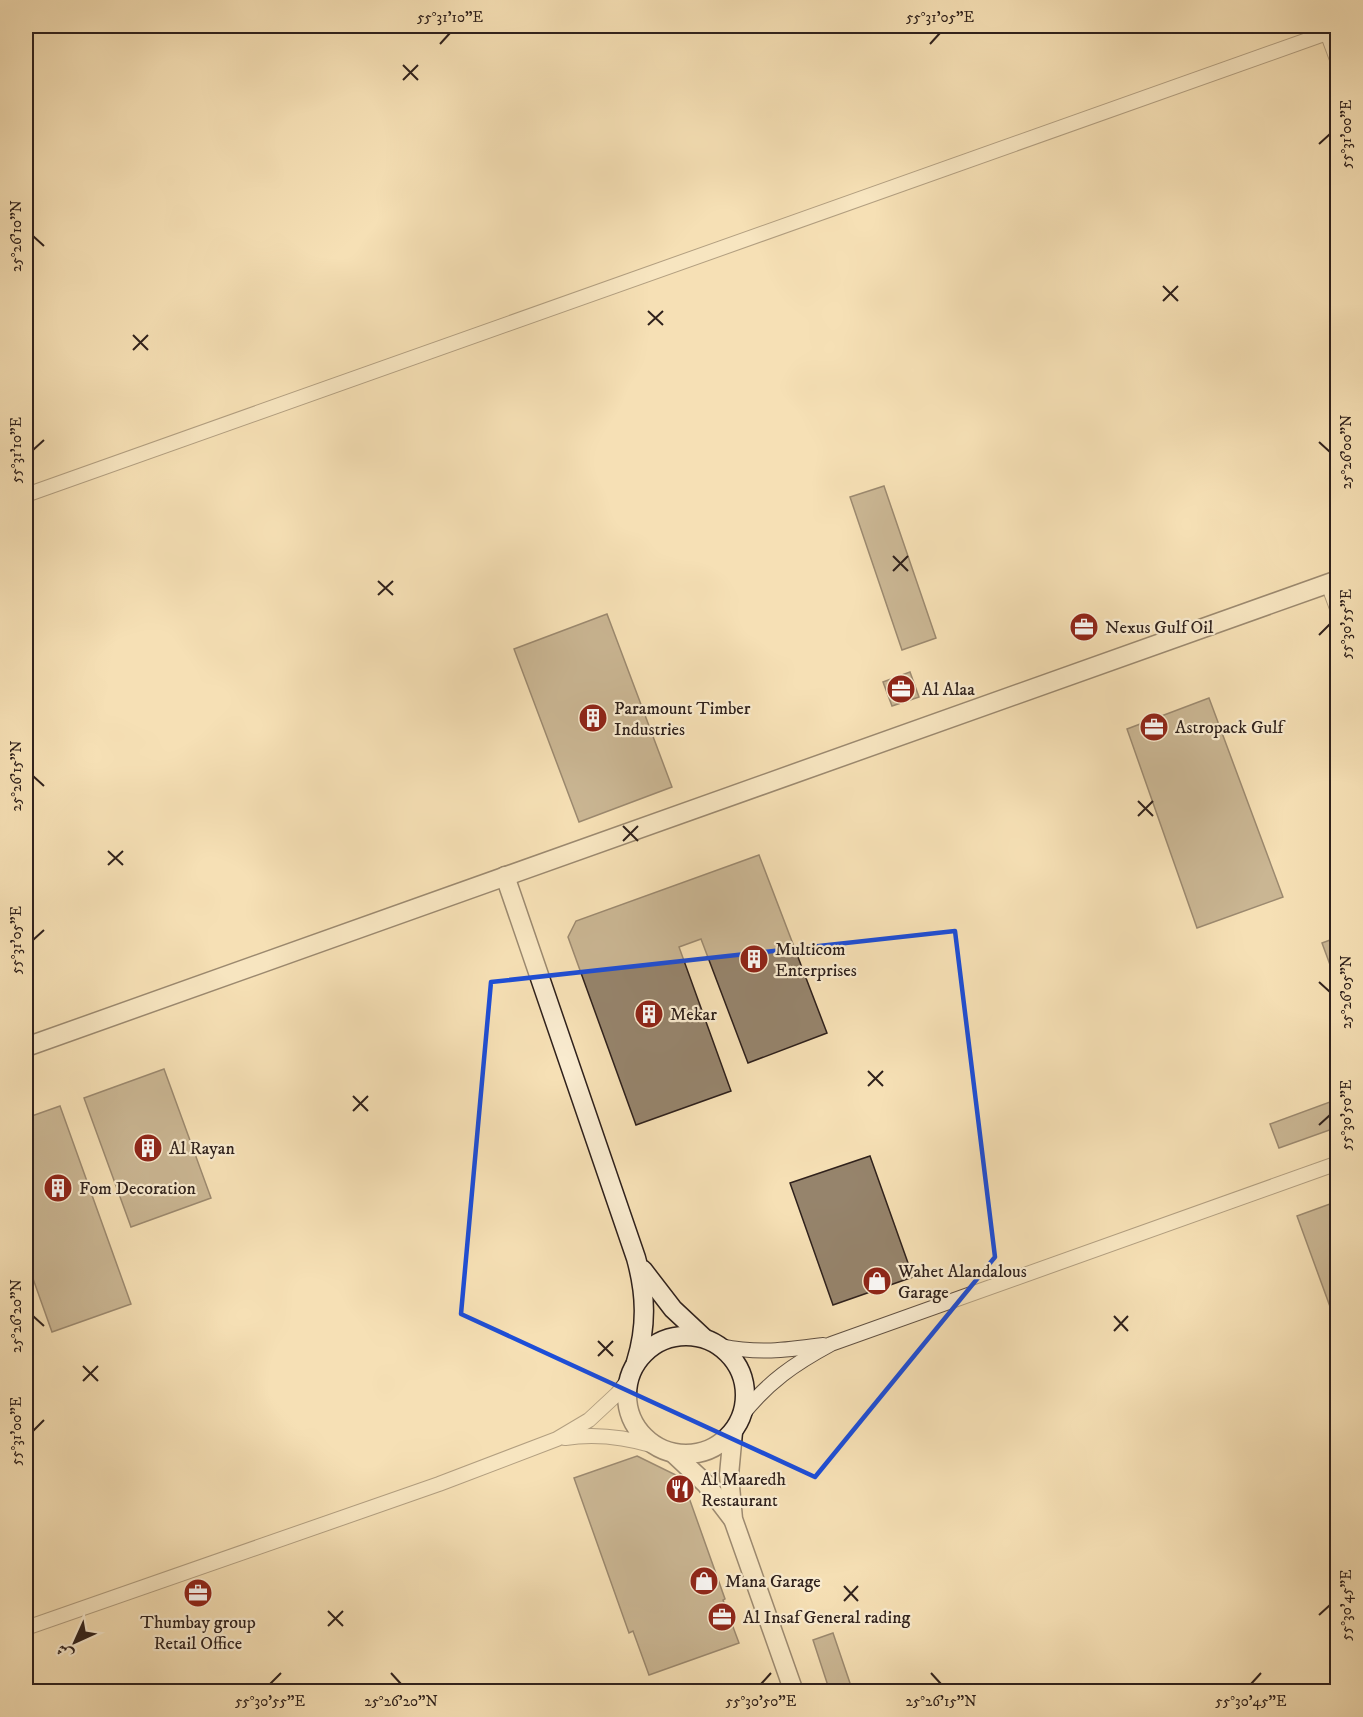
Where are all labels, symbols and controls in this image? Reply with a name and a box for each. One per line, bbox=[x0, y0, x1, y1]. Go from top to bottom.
text: 55°31'10"E bbox=[417, 8, 484, 27]
text: 55°31'05"E bbox=[906, 8, 975, 27]
text: 55°31'00"E bbox=[1337, 99, 1356, 168]
text: 25°26'10"N bbox=[7, 200, 26, 272]
text: 25°26'00"N bbox=[1337, 415, 1356, 489]
text: 55°31'10"E bbox=[7, 416, 26, 483]
text: 55°30'55"E bbox=[1337, 589, 1356, 659]
office icon: Nexus Gulf Oil bbox=[1068, 611, 1100, 643]
place label: Nexus Gulf Oil bbox=[1105, 617, 1214, 639]
office icon: Al Alaa bbox=[885, 673, 917, 705]
place label: Al Alaa bbox=[922, 679, 975, 701]
place label: Paramount Timber Industries bbox=[614, 698, 751, 741]
building icon: Paramount Timber Industries bbox=[577, 702, 609, 734]
office icon: Astropack Gulf bbox=[1138, 711, 1170, 743]
place label: Astropack Gulf bbox=[1175, 717, 1287, 739]
text: 25°26'15"N bbox=[7, 740, 26, 812]
text: 55°31'05"E bbox=[7, 905, 26, 974]
place label: Multicom Enterprises bbox=[775, 939, 857, 982]
building icon: Multicom Enterprises bbox=[738, 943, 770, 975]
text: 25°26'05"N bbox=[1337, 955, 1356, 1029]
building icon: Mekar bbox=[633, 998, 665, 1030]
place label: Mekar bbox=[670, 1004, 717, 1026]
text: 55°30'50"E bbox=[1337, 1079, 1356, 1150]
building icon: Al Rayan bbox=[132, 1132, 164, 1164]
place label: Al Rayan bbox=[169, 1138, 235, 1160]
building icon: Fom Decoration bbox=[42, 1172, 74, 1204]
place label: Fom Decoration bbox=[79, 1178, 196, 1200]
place label: Wahet Alandalous Garage bbox=[897, 1261, 1027, 1304]
shop icon: Wahet Alandalous Garage bbox=[861, 1265, 893, 1297]
text: 25°26'20"N bbox=[7, 1279, 26, 1353]
text: 55°31'00"E bbox=[7, 1396, 26, 1465]
place label: Al Maaredh Restaurant bbox=[701, 1469, 787, 1512]
restaurant icon: Al Maaredh Restaurant bbox=[664, 1473, 696, 1505]
shop icon: Mana Garage bbox=[688, 1565, 720, 1597]
text: 55°30'45"E bbox=[1337, 1569, 1356, 1641]
place label: Mana Garage bbox=[725, 1571, 821, 1593]
office icon: Thumbay group Retail Office bbox=[182, 1577, 214, 1609]
office icon: Al Insaf General rading bbox=[706, 1601, 738, 1633]
place label: Al Insaf General rading bbox=[743, 1607, 911, 1629]
north arrow bbox=[45, 1612, 105, 1672]
place label: Thumbay group Retail Office bbox=[140, 1612, 256, 1655]
text: ش bbox=[52, 1639, 78, 1665]
text: 55°30'55"E bbox=[235, 1692, 305, 1711]
text: 25°26'20"N bbox=[364, 1692, 438, 1711]
text: 55°30'50"E bbox=[726, 1692, 797, 1711]
text: 25°26'15"N bbox=[905, 1692, 977, 1711]
text: 55°30'45"E bbox=[1215, 1692, 1287, 1711]

